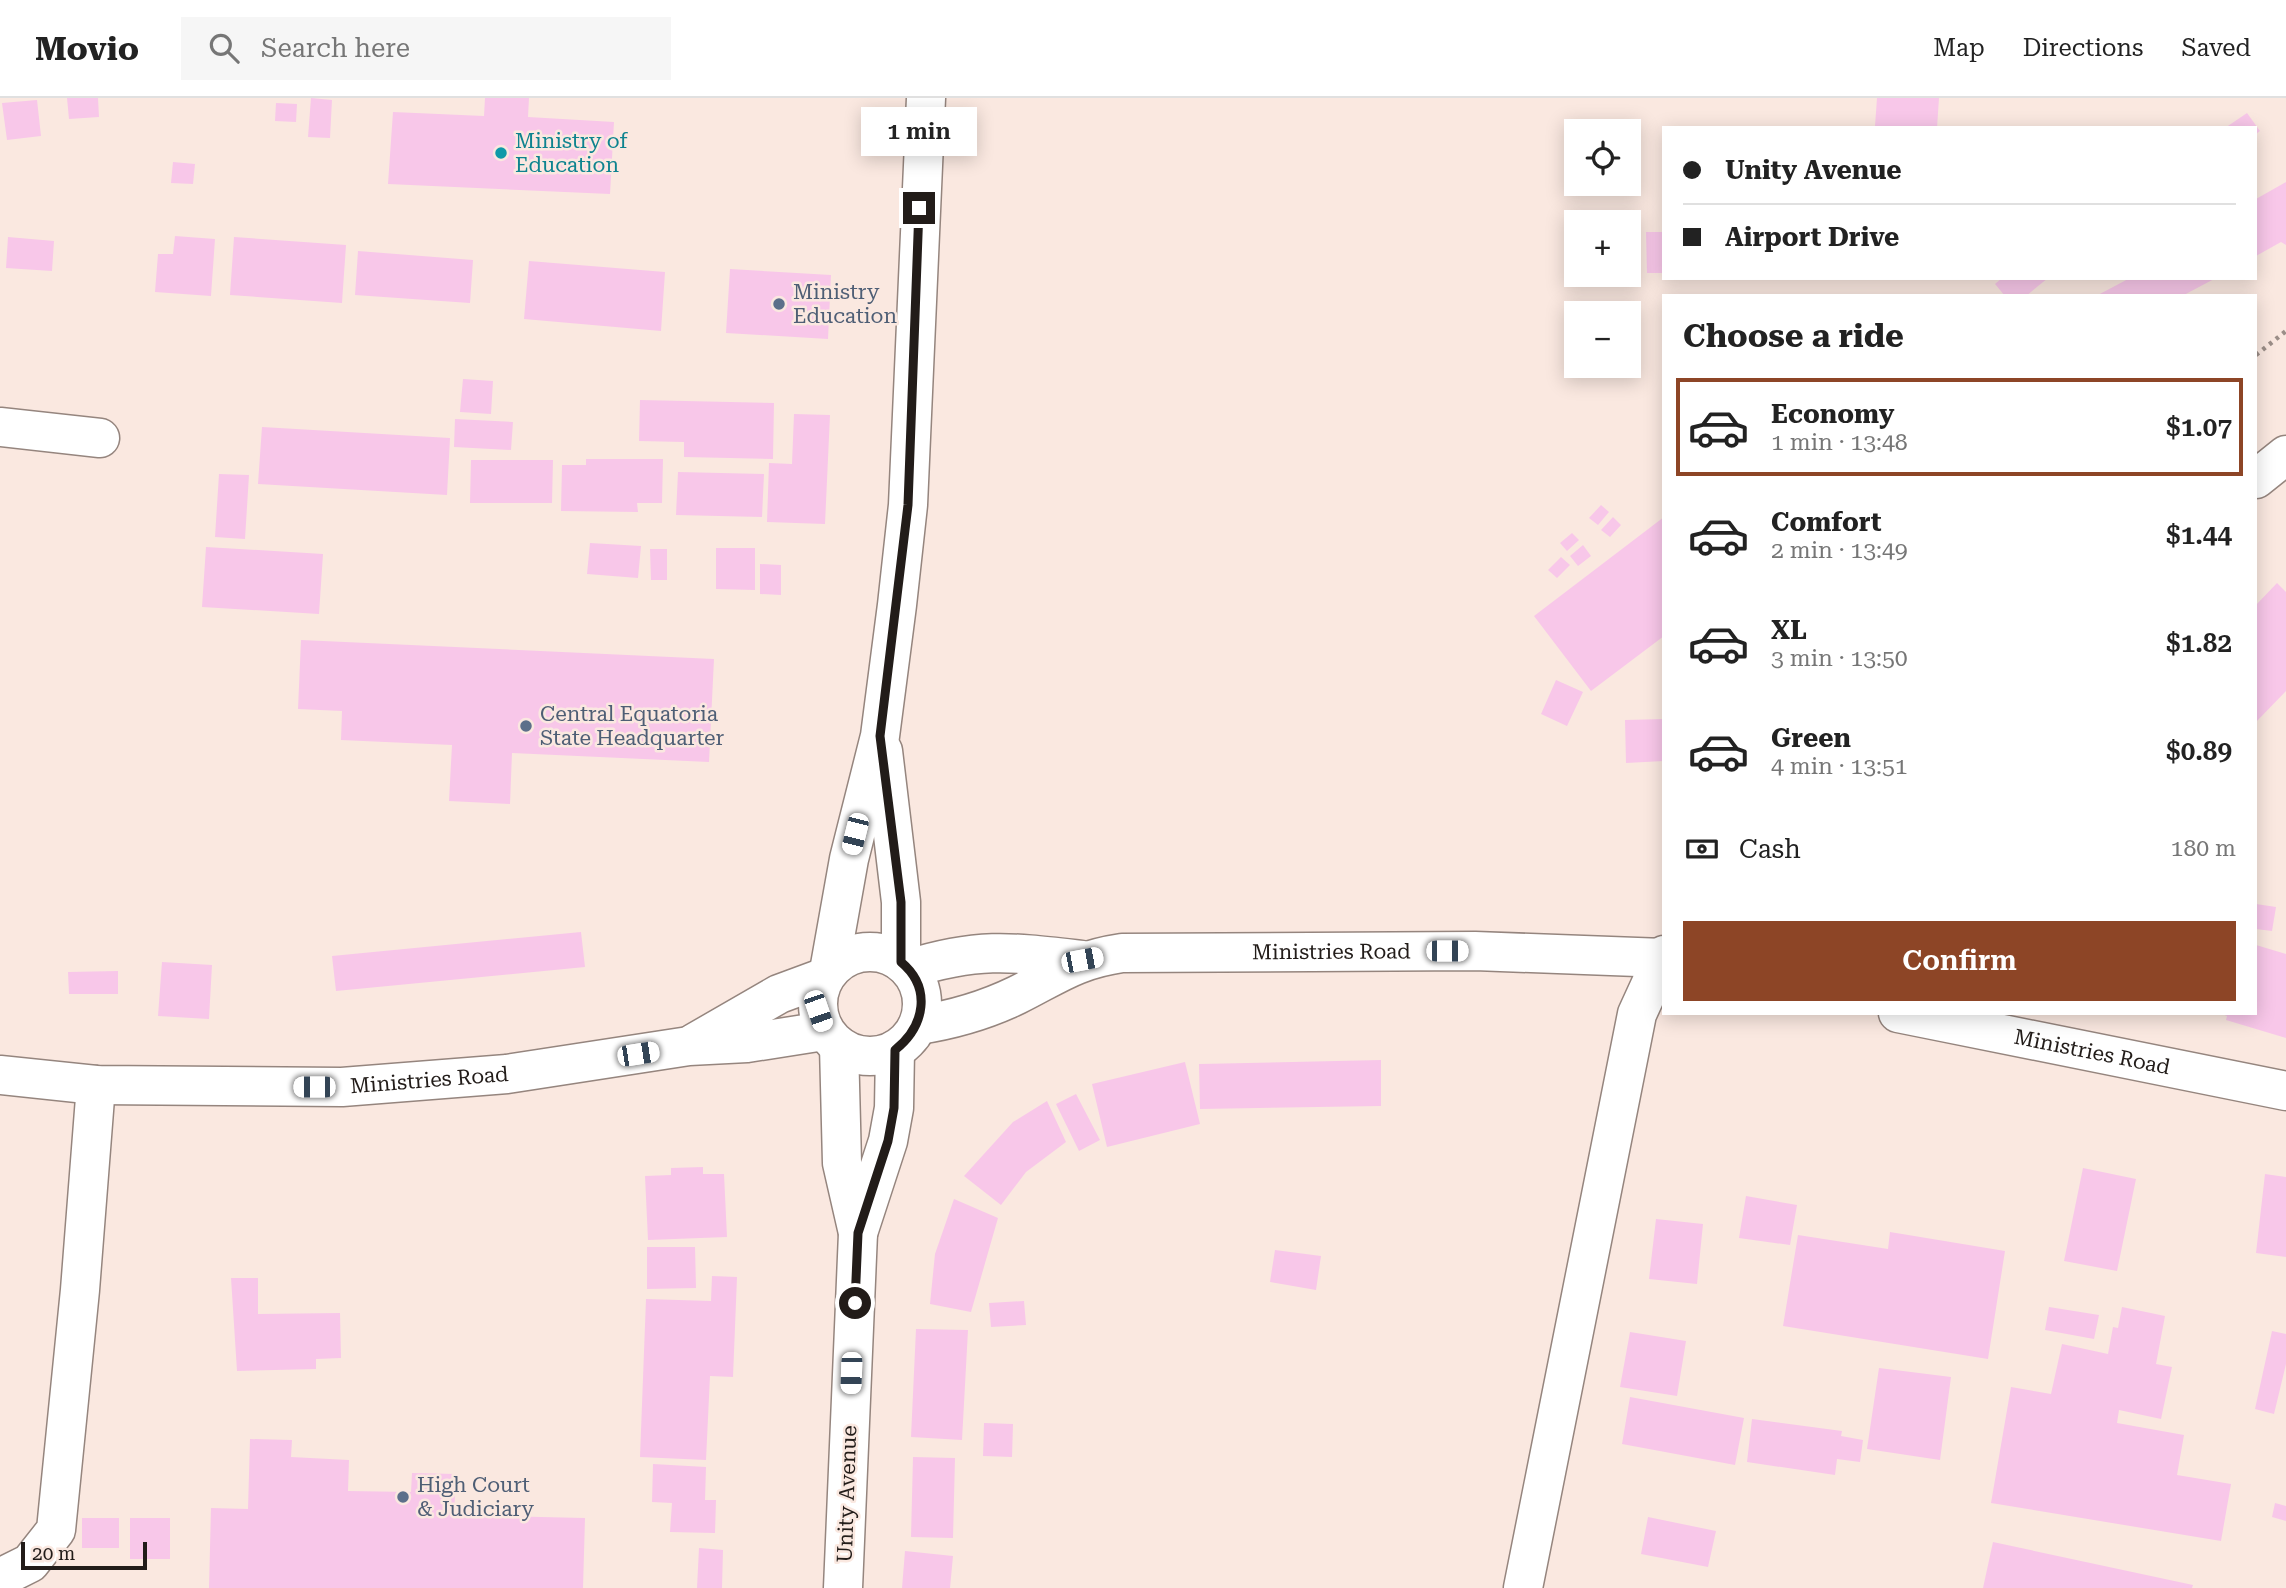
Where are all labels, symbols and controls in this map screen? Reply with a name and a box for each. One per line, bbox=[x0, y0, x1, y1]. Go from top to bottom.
search box bbox=[181, 17, 671, 80]
text: Movio bbox=[35, 29, 139, 68]
icon: search bbox=[205, 29, 243, 67]
text: Search here bbox=[261, 33, 410, 63]
text: Map bbox=[1933, 34, 1985, 62]
text: Directions bbox=[2023, 34, 2143, 62]
text: Saved bbox=[2181, 34, 2251, 62]
callout: 1 min bbox=[861, 106, 977, 155]
text: 1 min bbox=[887, 118, 951, 145]
map controls bbox=[1564, 119, 1641, 378]
button: locate bbox=[1564, 119, 1641, 196]
place label: Ministry of Education bbox=[515, 129, 628, 177]
marker: Ministry of Education bbox=[493, 145, 509, 161]
text: Unity Avenue bbox=[1725, 155, 1902, 185]
route end bbox=[903, 192, 935, 224]
button: + bbox=[1564, 210, 1641, 287]
text: Airport Drive bbox=[1725, 222, 1899, 252]
place label: Ministry Education bbox=[793, 280, 897, 328]
marker: Ministry Education bbox=[771, 296, 787, 312]
button: − bbox=[1564, 301, 1641, 378]
text: Choose a ride bbox=[1683, 317, 1904, 355]
icon: car bbox=[1687, 396, 1750, 459]
text: Economy bbox=[1771, 399, 1894, 429]
text: $1.07 bbox=[2166, 412, 2232, 442]
text: 1 min · 13:48 bbox=[1771, 429, 1908, 456]
icon: car bbox=[1687, 504, 1750, 567]
text: Comfort bbox=[1771, 507, 1881, 537]
text: $1.44 bbox=[2166, 520, 2232, 550]
text: 2 min · 13:49 bbox=[1771, 537, 1908, 564]
icon: car bbox=[1687, 612, 1750, 675]
text: XL bbox=[1771, 615, 1807, 645]
text: $1.82 bbox=[2166, 628, 2232, 658]
text: 3 min · 13:50 bbox=[1771, 645, 1908, 672]
place label: Central Equatoria State Headquarter bbox=[540, 702, 725, 750]
marker: Central Equatoria State Headquarter bbox=[518, 718, 534, 734]
icon: car bbox=[1687, 720, 1750, 783]
text: Green bbox=[1771, 723, 1851, 753]
text: $0.89 bbox=[2166, 736, 2232, 766]
text: 4 min · 13:51 bbox=[1771, 753, 1908, 780]
car bbox=[840, 811, 871, 857]
icon: cash bbox=[1683, 830, 1721, 868]
text: Cash bbox=[1739, 834, 1801, 864]
text: 180 m bbox=[2171, 835, 2236, 862]
button: Confirm bbox=[1683, 921, 2236, 1001]
street label: Ministries Road bbox=[1252, 939, 1411, 964]
car bbox=[1427, 941, 1469, 962]
car bbox=[1060, 946, 1105, 974]
car bbox=[802, 988, 835, 1034]
street label: Ministries Road bbox=[2012, 1025, 2173, 1080]
car bbox=[616, 1040, 661, 1068]
street label: Ministries Road bbox=[349, 1062, 510, 1098]
car bbox=[294, 1077, 336, 1098]
route start bbox=[839, 1287, 871, 1319]
car bbox=[840, 1352, 863, 1394]
street label: Unity Avenue bbox=[833, 1425, 861, 1563]
place label: High Court & Judiciary bbox=[417, 1473, 535, 1521]
marker: High Court & Judiciary bbox=[395, 1489, 411, 1505]
scale bar bbox=[21, 1539, 147, 1571]
text: 20 m bbox=[32, 1542, 75, 1565]

